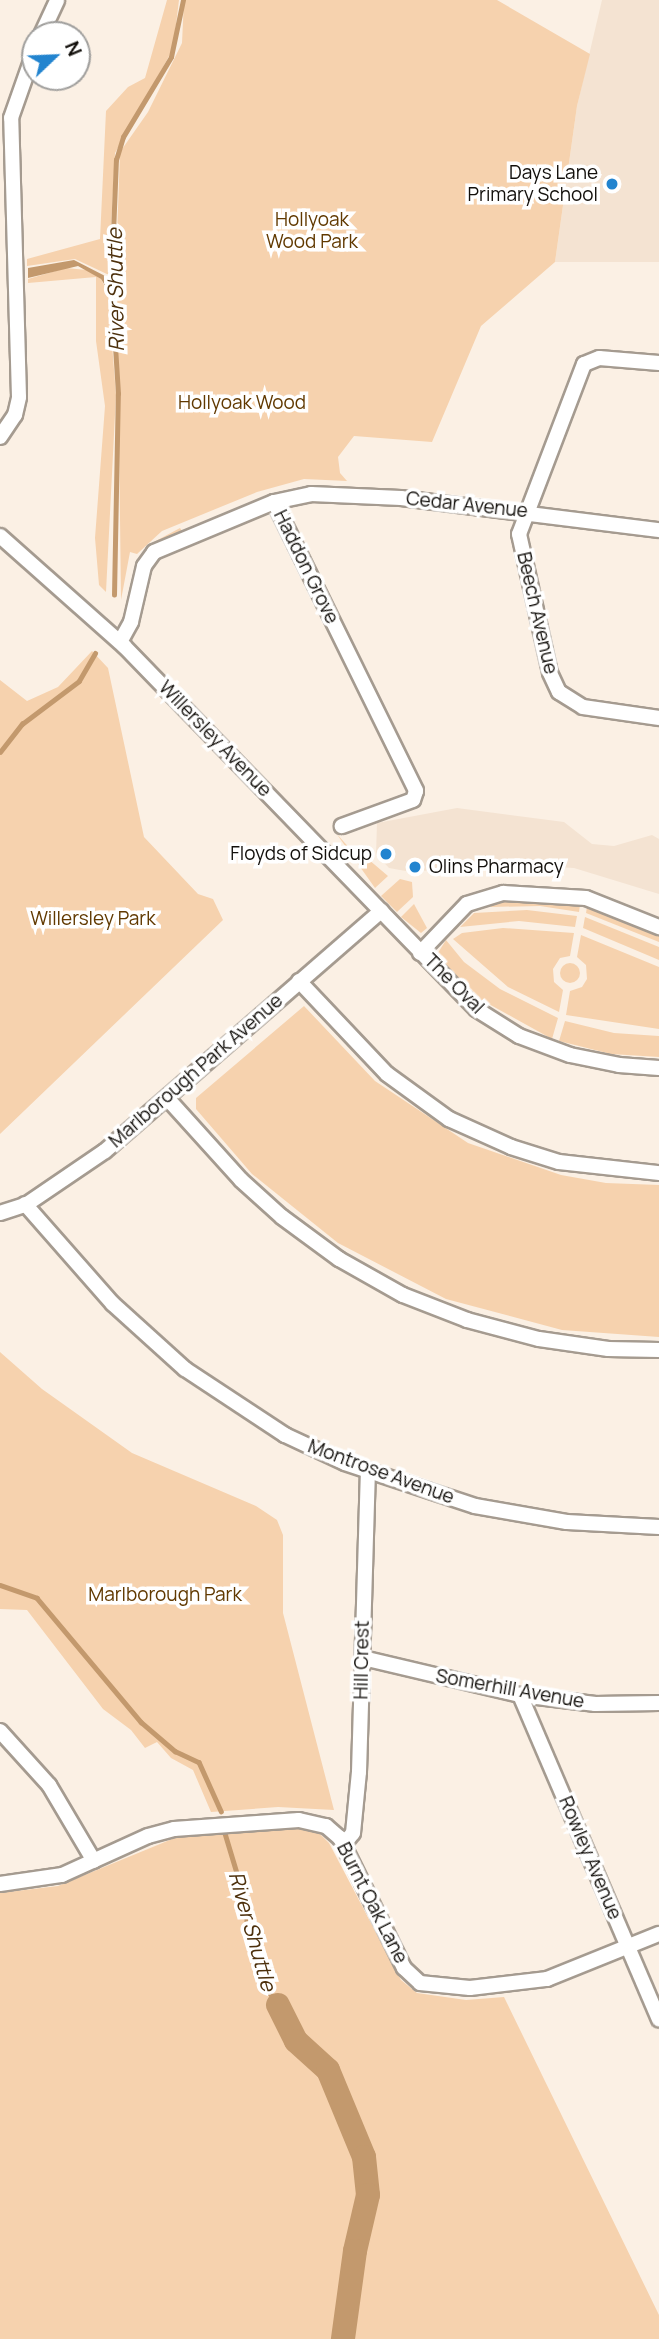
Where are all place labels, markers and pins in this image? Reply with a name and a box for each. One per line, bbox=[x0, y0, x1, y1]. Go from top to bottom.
place label: Days Lane Primary School bbox=[468, 162, 598, 206]
marker: Days Lane Primary School bbox=[604, 176, 620, 192]
place label: Floyds of Sidcup bbox=[230, 843, 372, 865]
marker: Floyds of Sidcup bbox=[378, 846, 394, 862]
place label: Olins Pharmacy bbox=[429, 856, 564, 878]
marker: Olins Pharmacy bbox=[407, 859, 423, 875]

